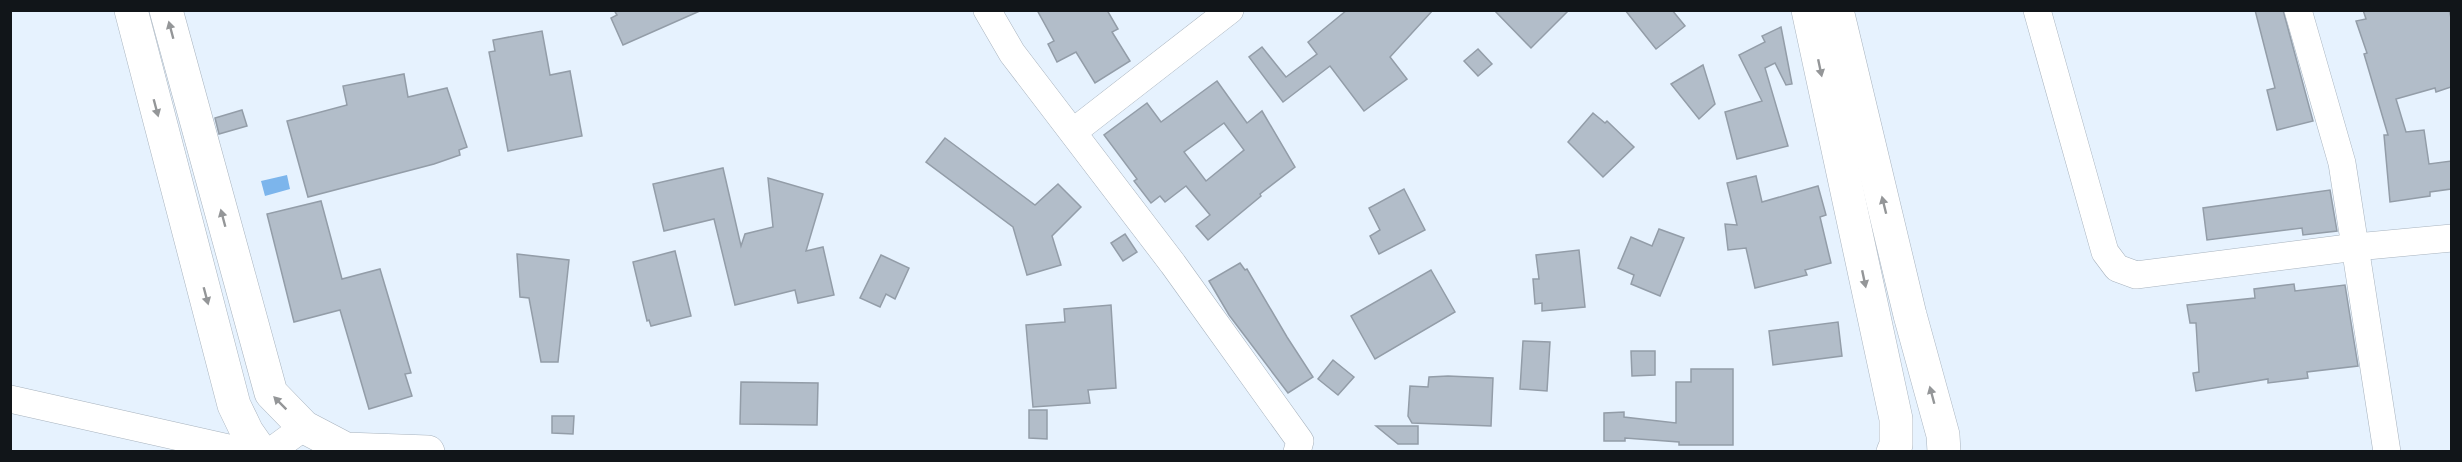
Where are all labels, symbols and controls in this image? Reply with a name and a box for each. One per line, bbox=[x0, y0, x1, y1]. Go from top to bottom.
one-way arrow bbox=[166, 21, 175, 39]
one-way arrow bbox=[1816, 58, 1825, 77]
one-way arrow bbox=[152, 99, 161, 117]
one-way arrow bbox=[1878, 196, 1888, 215]
one-way arrow bbox=[217, 209, 227, 227]
one-way arrow bbox=[1860, 270, 1870, 288]
one-way arrow bbox=[201, 287, 211, 305]
one-way arrow bbox=[1926, 385, 1936, 404]
one-way arrow bbox=[274, 396, 288, 410]

